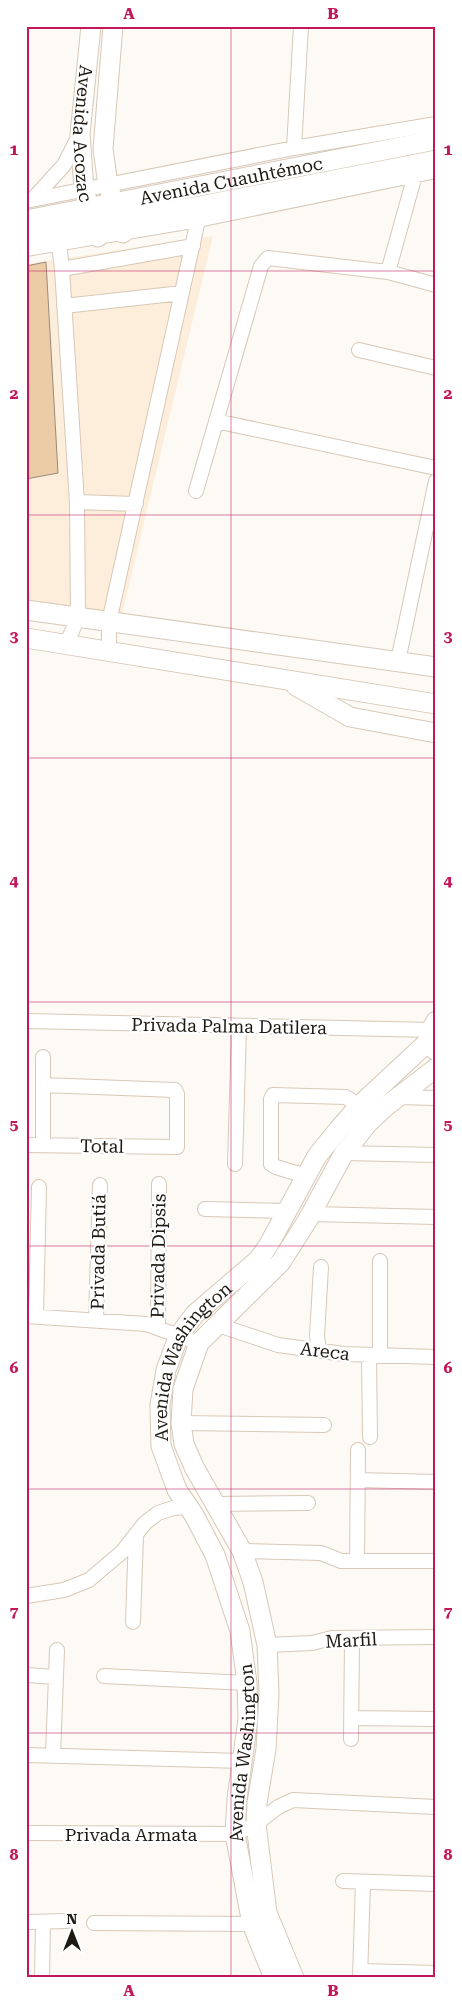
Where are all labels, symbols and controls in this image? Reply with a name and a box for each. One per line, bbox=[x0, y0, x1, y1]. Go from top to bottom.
text: A bbox=[123, 4, 135, 23]
text: B bbox=[327, 4, 339, 23]
street label: Avenida Acozac bbox=[69, 64, 97, 204]
text: 1 bbox=[10, 140, 19, 159]
text: 1 bbox=[444, 140, 453, 159]
street label: Avenida Cuauhtémoc bbox=[138, 152, 324, 208]
text: 2 bbox=[10, 384, 19, 403]
text: 2 bbox=[444, 384, 453, 403]
text: 3 bbox=[10, 627, 19, 646]
text: 3 bbox=[444, 627, 453, 646]
text: 4 bbox=[10, 871, 19, 890]
text: 4 bbox=[444, 871, 453, 890]
street label: Privada Palma Datilera bbox=[131, 1014, 327, 1038]
text: 5 bbox=[10, 1115, 19, 1134]
text: 5 bbox=[444, 1115, 453, 1134]
street label: Total bbox=[80, 1135, 125, 1157]
street label: Privada Butiá bbox=[86, 1194, 110, 1310]
street label: Privada Dipsis bbox=[146, 1194, 170, 1318]
street label: Avenida Washington bbox=[149, 1277, 236, 1442]
street label: Areca bbox=[299, 1338, 351, 1364]
text: 6 bbox=[10, 1358, 19, 1377]
text: 6 bbox=[444, 1358, 453, 1377]
text: 7 bbox=[10, 1602, 19, 1621]
text: 7 bbox=[444, 1602, 453, 1621]
street label: Marfil bbox=[325, 1628, 378, 1652]
street label: Avenida Washington bbox=[224, 1662, 259, 1845]
street label: Privada Armata bbox=[65, 1824, 198, 1845]
text: 8 bbox=[10, 1845, 19, 1864]
text: 8 bbox=[444, 1845, 453, 1864]
north arrow bbox=[48, 1906, 98, 1956]
text: N bbox=[67, 1911, 78, 1927]
text: A bbox=[123, 1981, 135, 2000]
text: B bbox=[327, 1981, 339, 2000]

